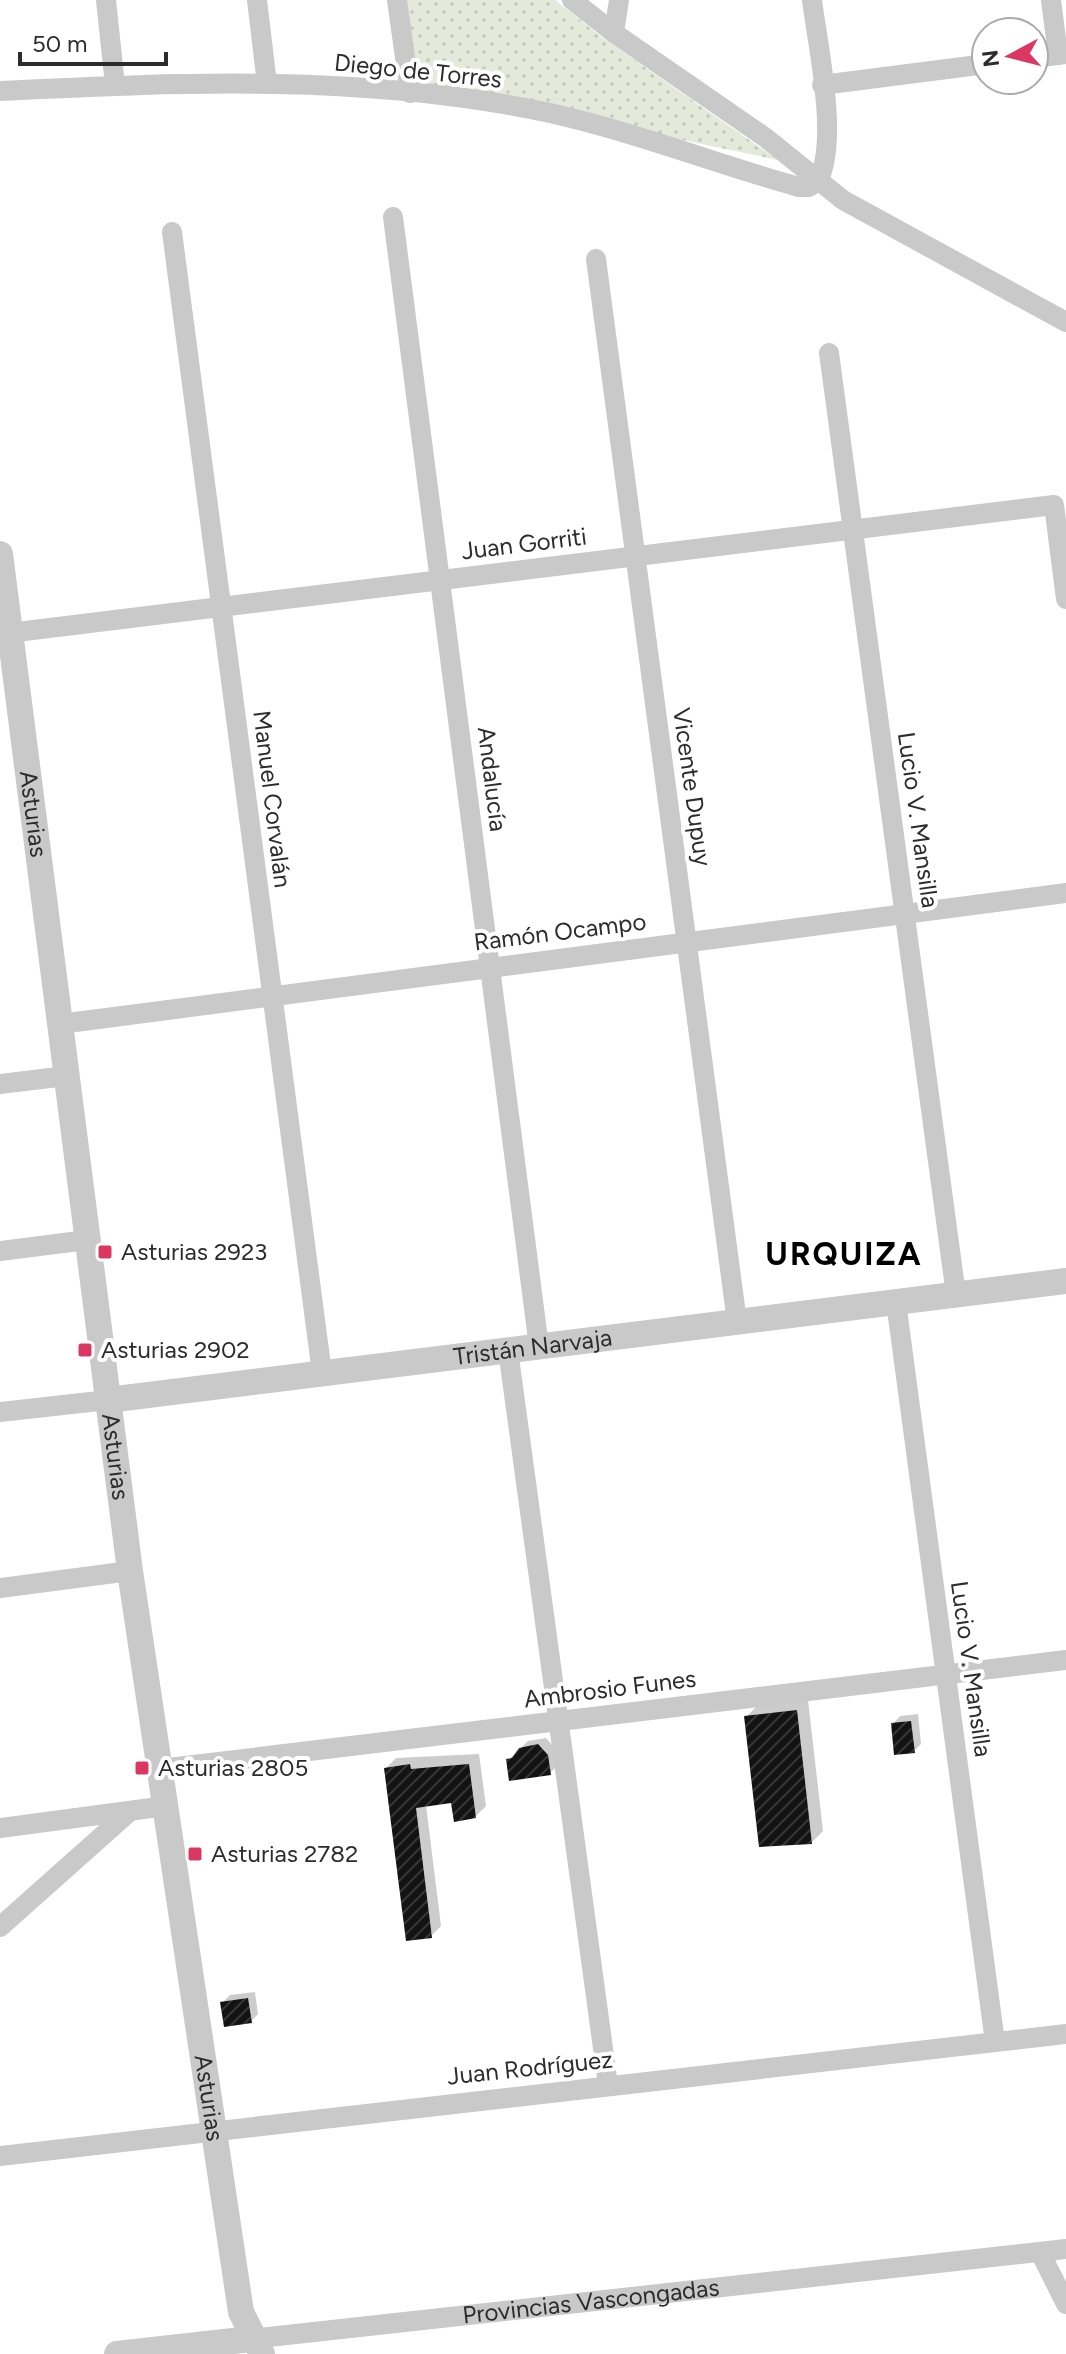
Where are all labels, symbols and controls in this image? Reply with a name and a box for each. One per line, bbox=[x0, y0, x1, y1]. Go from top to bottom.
scale bar bbox=[20, 16, 166, 66]
north arrow bbox=[970, 16, 1050, 96]
text: 50 m bbox=[32, 29, 88, 58]
street label: Diego de Torres bbox=[333, 47, 503, 94]
text: N bbox=[976, 48, 1005, 68]
street label: Juan Gorriti bbox=[460, 521, 588, 566]
street label: Vicente Dupuy bbox=[667, 706, 718, 868]
street label: Manuel Corvalán bbox=[247, 709, 298, 889]
street label: Andalucía bbox=[472, 725, 513, 833]
street label: Lucio V. Mansilla bbox=[892, 730, 945, 910]
street label: Asturias bbox=[14, 769, 54, 859]
street label: Ramón Ocampo bbox=[472, 907, 648, 956]
district label: URQUIZA bbox=[765, 1235, 923, 1273]
place label: Asturias 2923 bbox=[121, 1237, 267, 1266]
marker: Asturias 2923 bbox=[96, 1243, 114, 1261]
street label: Tristán Narvaja bbox=[452, 1323, 614, 1371]
place label: Asturias 2902 bbox=[101, 1335, 250, 1364]
marker: Asturias 2902 bbox=[76, 1341, 94, 1359]
street label: Asturias bbox=[96, 1412, 136, 1502]
street label: Lucio V. Mansilla bbox=[945, 1579, 998, 1759]
street label: Ambrosio Funes bbox=[522, 1664, 698, 1713]
place label: Asturias 2805 bbox=[158, 1753, 308, 1782]
marker: Asturias 2805 bbox=[133, 1759, 151, 1777]
place label: Asturias 2782 bbox=[211, 1839, 358, 1868]
marker: Asturias 2782 bbox=[186, 1845, 204, 1863]
street label: Juan Rodríguez bbox=[446, 2044, 614, 2091]
street label: Asturias bbox=[189, 2053, 230, 2143]
street label: Provincias Vascongadas bbox=[461, 2272, 721, 2330]

